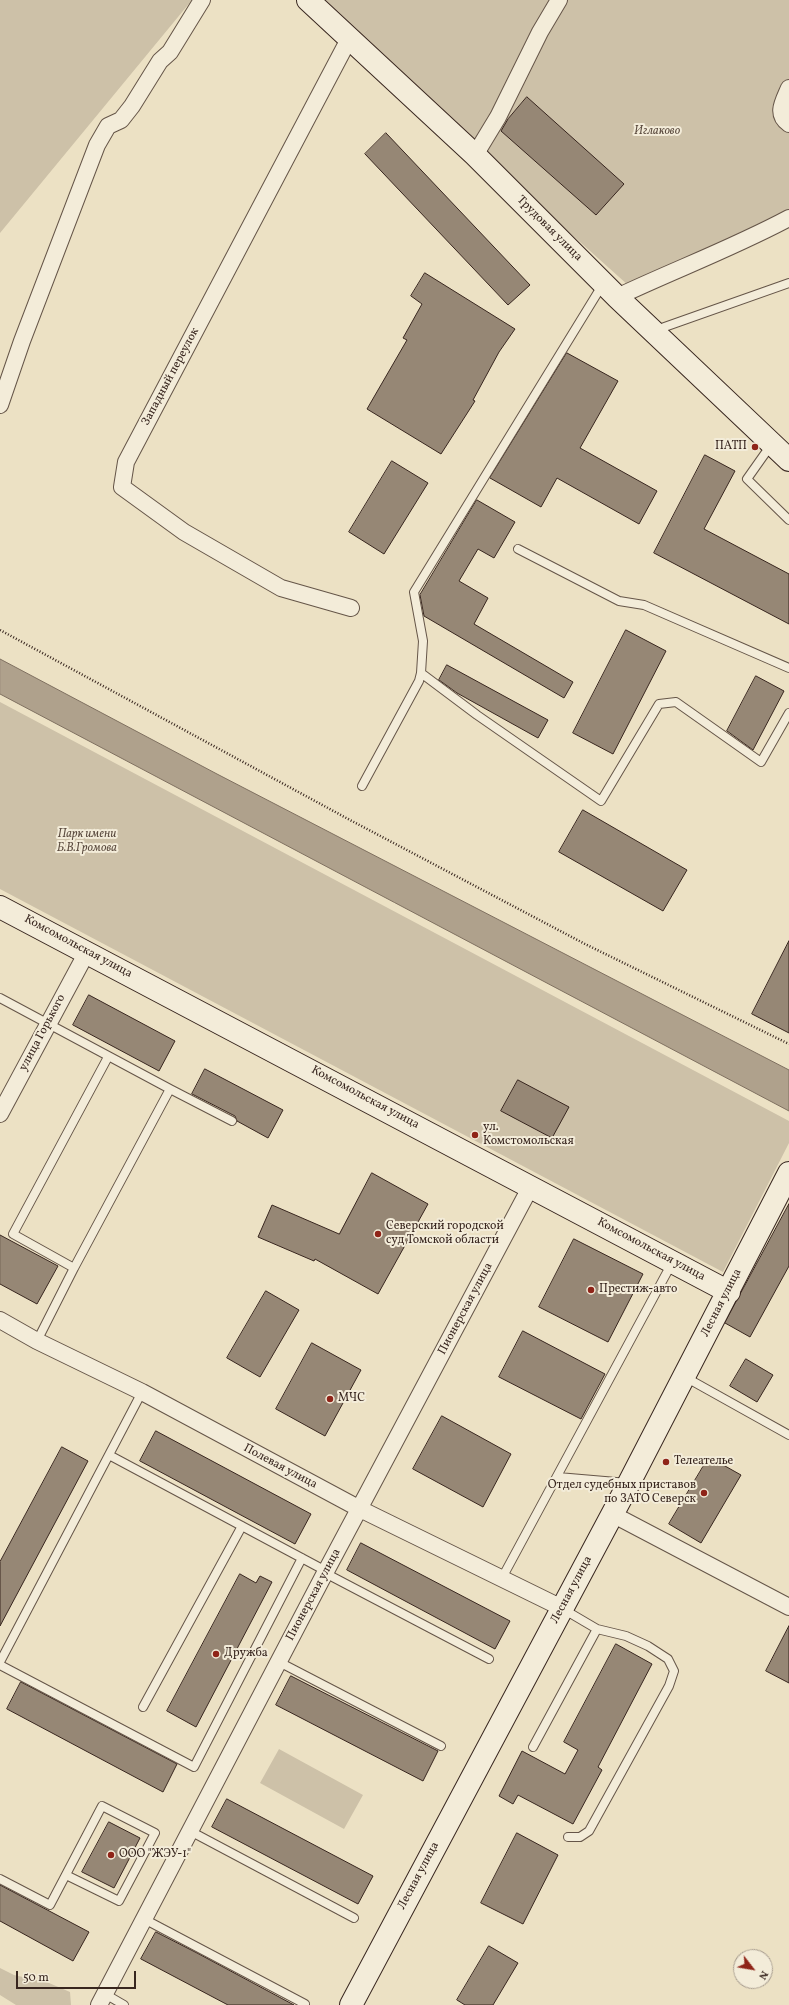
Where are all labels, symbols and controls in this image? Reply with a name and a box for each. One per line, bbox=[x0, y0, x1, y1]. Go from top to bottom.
park label: Иглаково bbox=[634, 125, 680, 139]
street label: Трудовая улица bbox=[513, 193, 585, 265]
street label: Западный переулок bbox=[139, 326, 203, 428]
place label: ПАТП bbox=[715, 440, 747, 454]
marker: ПАТП bbox=[750, 442, 760, 452]
park label: Парк имени Б.В.Громова bbox=[57, 828, 117, 856]
street label: Комсомольская улица bbox=[21, 912, 135, 982]
street label: улица Горького bbox=[17, 992, 69, 1074]
street label: Комсомольская улица bbox=[308, 1063, 422, 1133]
place label: ул. Комстомольская bbox=[483, 1121, 574, 1149]
marker: ул. Комстомольская bbox=[470, 1130, 480, 1140]
street label: Комсомольская улица bbox=[594, 1215, 708, 1285]
place label: Северский городской суд Томской области bbox=[386, 1220, 504, 1248]
marker: Северский городской суд Томской области bbox=[373, 1229, 383, 1239]
street label: Пионерская улица bbox=[436, 1260, 496, 1358]
street label: Лесная улица bbox=[699, 1267, 745, 1339]
place label: Престиж-авто bbox=[599, 1283, 677, 1297]
marker: Престиж-авто bbox=[586, 1285, 596, 1295]
place label: МЧС bbox=[338, 1392, 365, 1406]
marker: МЧС bbox=[325, 1394, 335, 1404]
street label: Полевая улица bbox=[241, 1441, 319, 1493]
place label: Телеателье bbox=[674, 1455, 733, 1469]
marker: Телеателье bbox=[661, 1457, 671, 1467]
place label: Отдел судебных приставов по ЗАТО Северск bbox=[548, 1479, 696, 1507]
marker: Отдел судебных приставов по ЗАТО Северск bbox=[699, 1488, 709, 1498]
street label: Пионерская улица bbox=[284, 1546, 344, 1644]
street label: Лесная улица bbox=[548, 1554, 596, 1626]
place label: Дружба bbox=[224, 1647, 268, 1661]
marker: Дружба bbox=[211, 1649, 221, 1659]
street label: Лесная улица bbox=[395, 1840, 443, 1912]
place label: ООО "ЖЭУ-1" bbox=[119, 1848, 191, 1862]
marker: ООО "ЖЭУ-1" bbox=[106, 1850, 116, 1860]
north arrow bbox=[733, 1949, 773, 1989]
scale bar bbox=[18, 1963, 138, 1989]
text: N bbox=[754, 1968, 771, 1982]
text: 50 m bbox=[23, 1970, 49, 1986]

